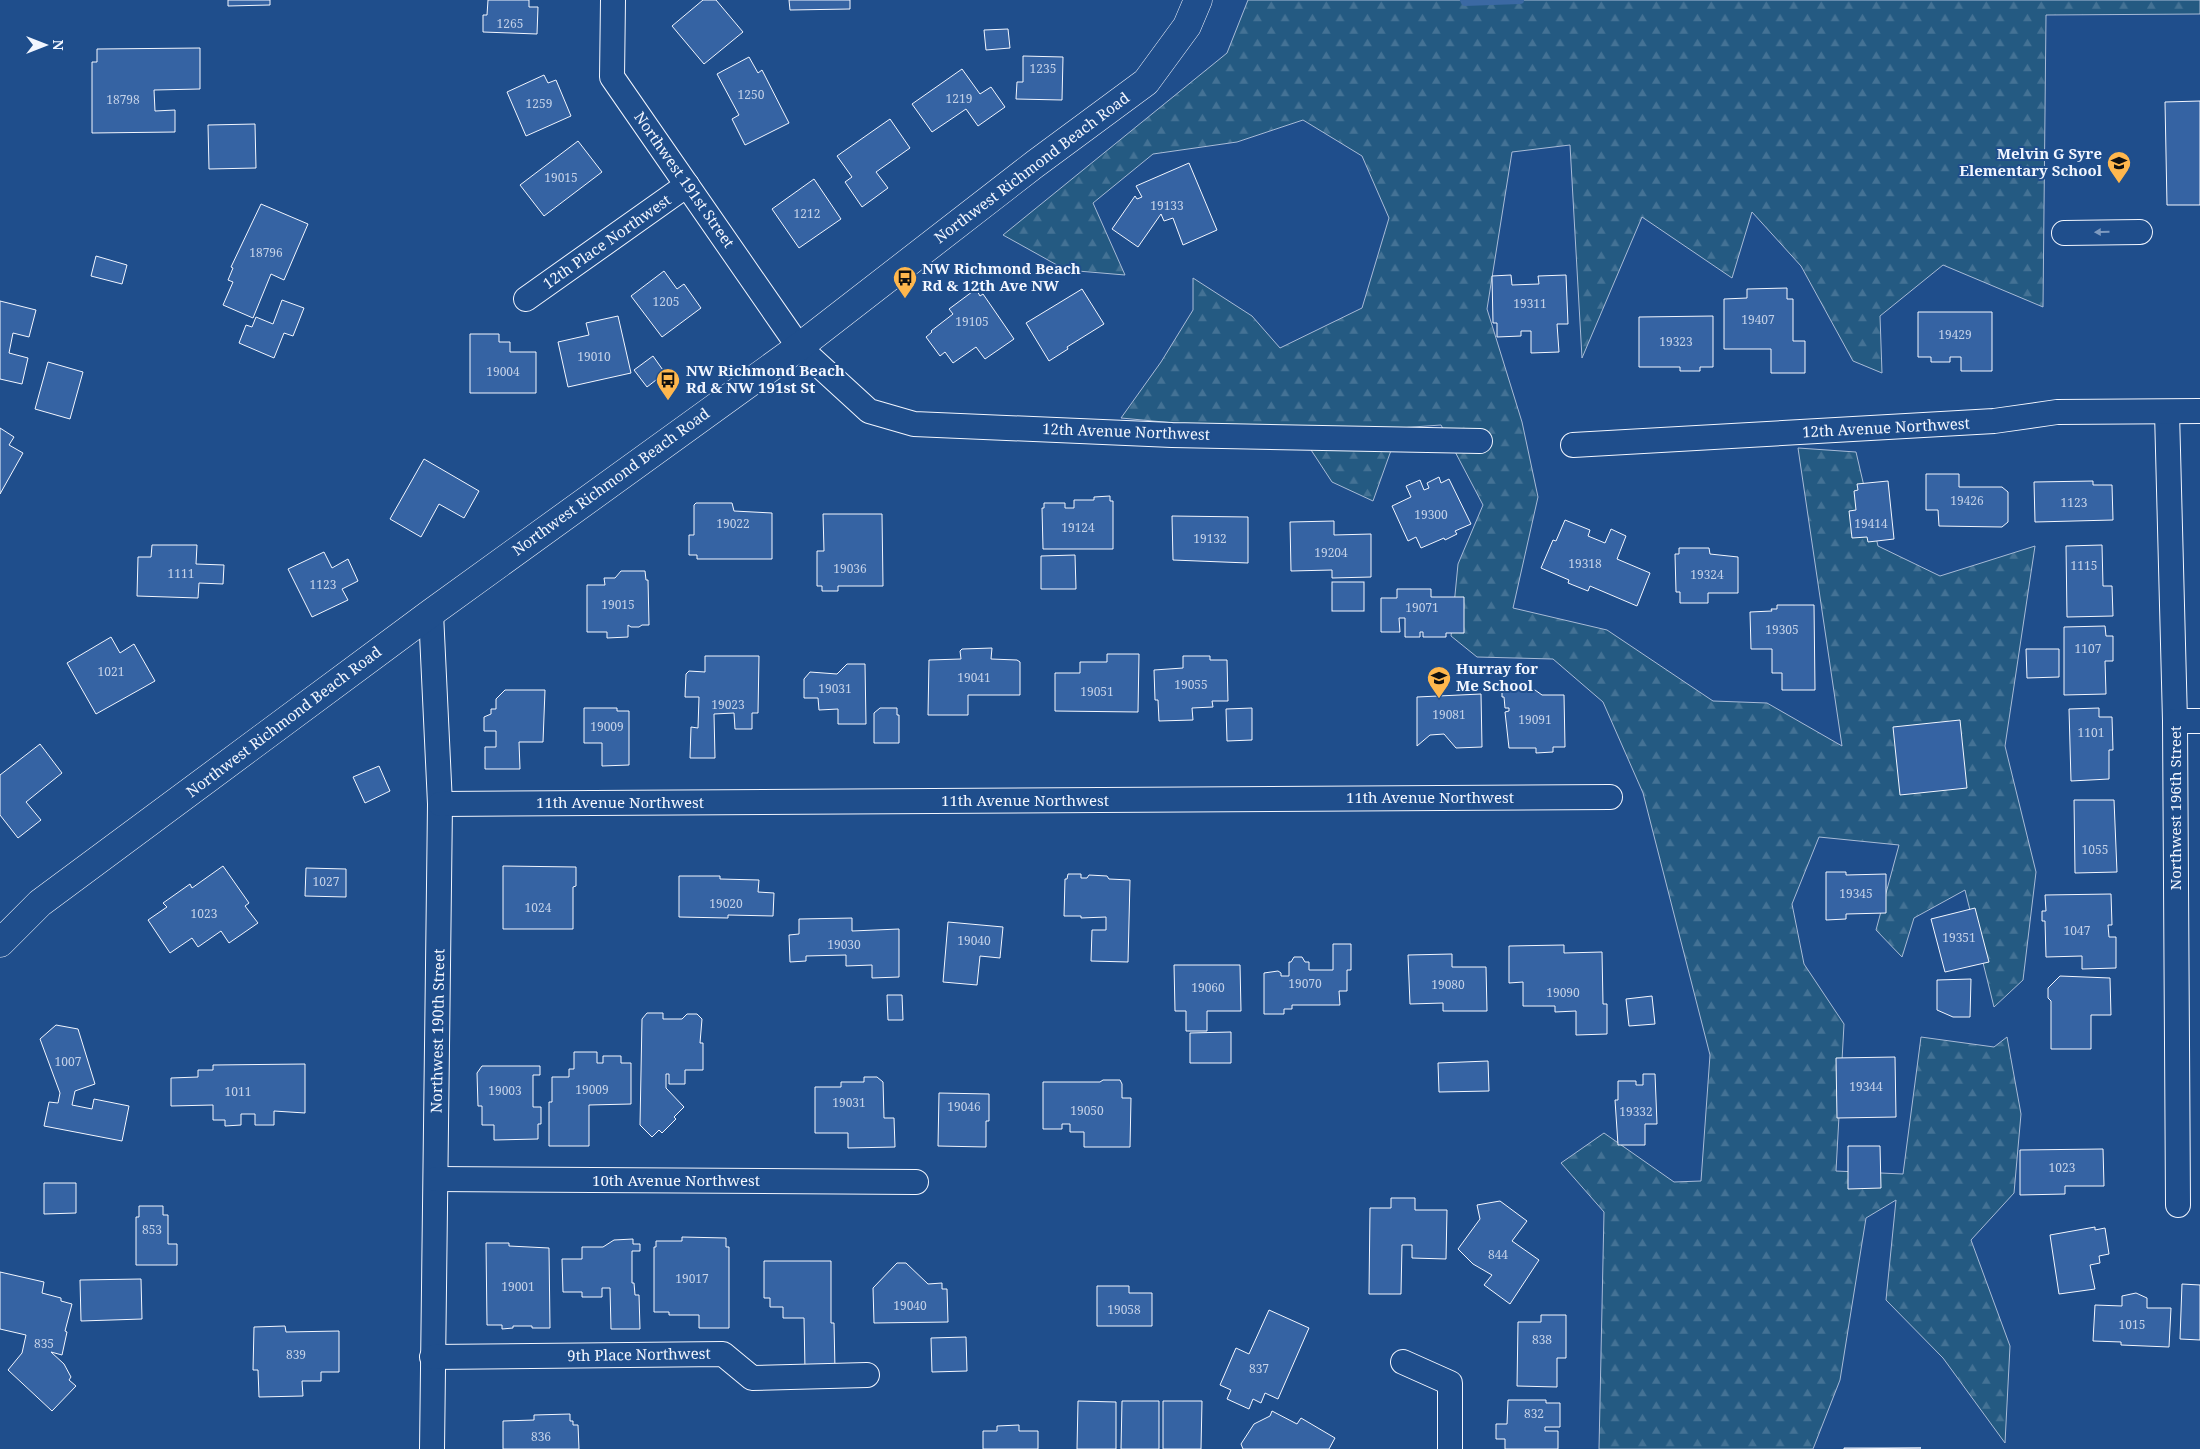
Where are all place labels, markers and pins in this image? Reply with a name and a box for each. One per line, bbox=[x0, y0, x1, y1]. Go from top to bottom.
place label: Melvin G Syre Elementary School bbox=[1959, 143, 2103, 180]
school or university icon: Melvin G Syre Elementary School bbox=[2106, 150, 2132, 184]
place label: NW Richmond Beach Rd & 12th Ave NW bbox=[922, 258, 1081, 295]
bus stop icon: NW Richmond Beach Rd & 12th Ave NW bbox=[892, 265, 918, 299]
place label: NW Richmond Beach Rd & NW 191st St bbox=[686, 360, 845, 397]
bus stop icon: NW Richmond Beach Rd & NW 191st St bbox=[655, 367, 681, 401]
place label: Hurray for Me School bbox=[1456, 658, 1538, 695]
school or university icon: Hurray for Me School bbox=[1426, 665, 1452, 699]

